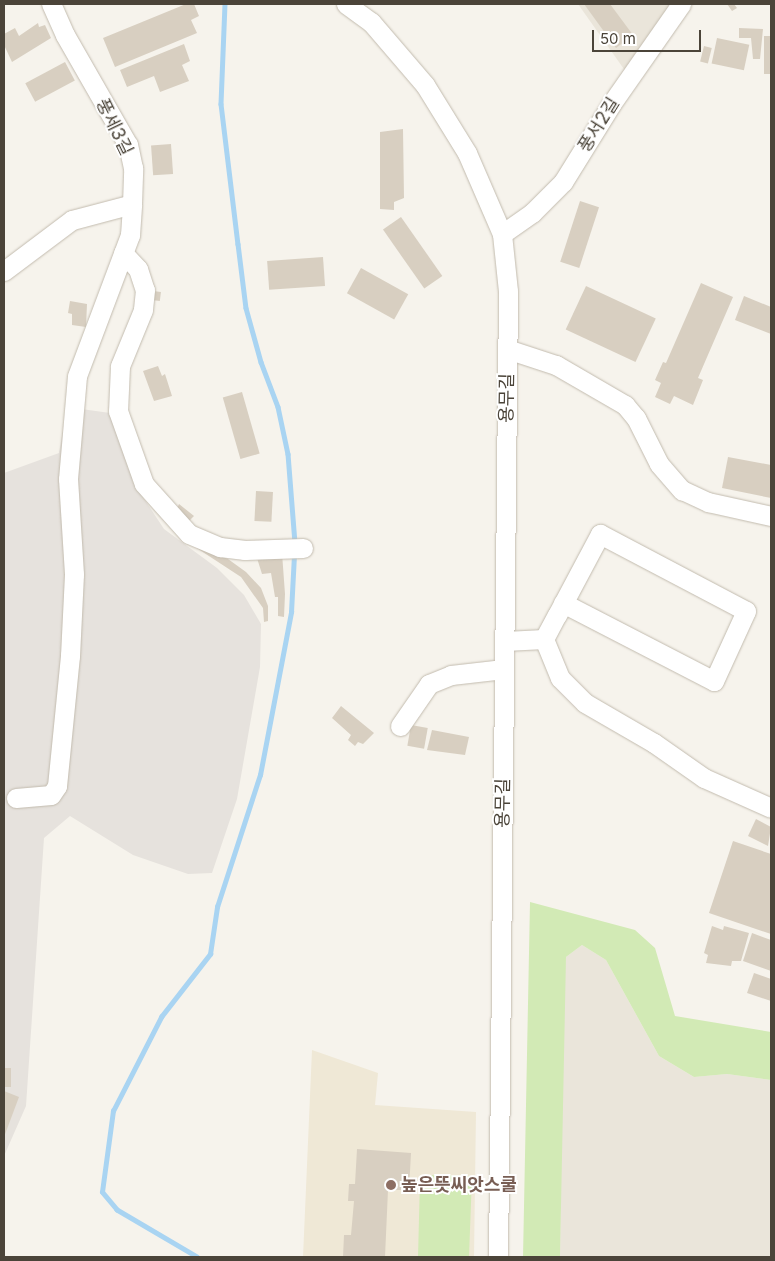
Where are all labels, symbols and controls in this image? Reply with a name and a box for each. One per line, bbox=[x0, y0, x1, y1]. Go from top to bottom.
scale bar bbox=[595, 20, 704, 52]
text: 50 m bbox=[600, 29, 636, 48]
street label: 풍서2길 bbox=[574, 94, 624, 156]
street label: 풍세3길 bbox=[91, 95, 137, 159]
street label: 용무길 bbox=[496, 373, 518, 423]
street label: 용무길 bbox=[492, 778, 514, 828]
place label: 높은뜻씨앗스쿨 bbox=[401, 1174, 517, 1196]
marker: 높은뜻씨앗스쿨 bbox=[385, 1179, 397, 1191]

